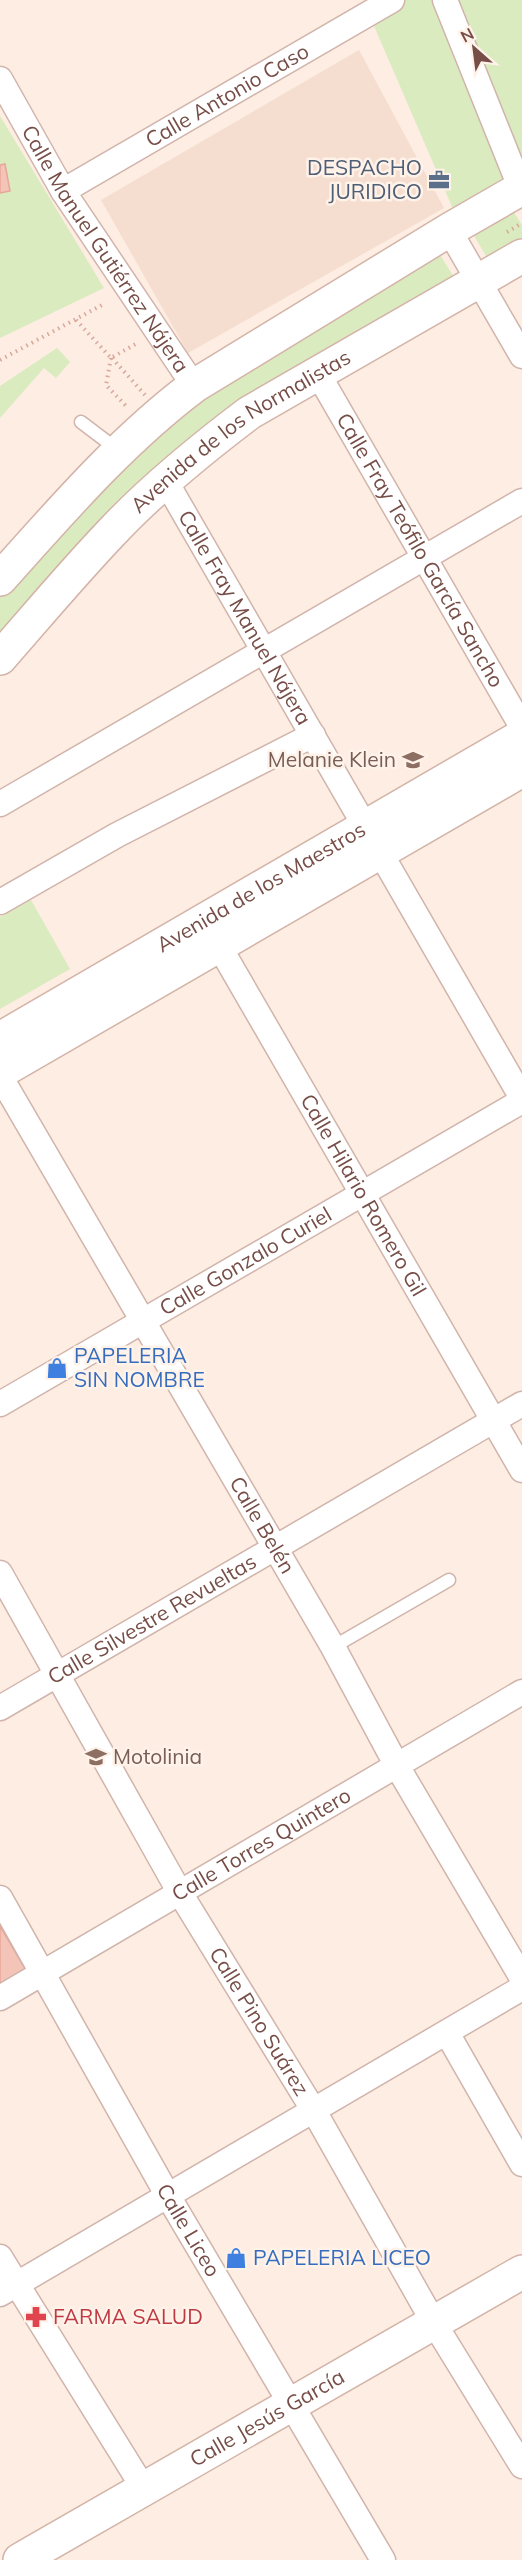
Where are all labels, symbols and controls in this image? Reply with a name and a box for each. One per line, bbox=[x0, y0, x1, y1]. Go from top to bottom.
north arrow bbox=[444, 18, 504, 78]
text: N bbox=[457, 23, 477, 46]
street label: Calle Antonio Caso bbox=[141, 37, 313, 152]
street label: Calle Manuel Gutiérrez Nájera bbox=[17, 120, 195, 377]
place label: DESPACHO JURIDICO bbox=[307, 154, 422, 204]
office icon: DESPACHO JURIDICO bbox=[427, 168, 451, 192]
street label: Avenida de los Normalistas bbox=[125, 343, 355, 518]
street label: Calle Fray Teófilo García Sancho bbox=[331, 408, 510, 692]
street label: Calle Fray Manuel Nájera bbox=[173, 505, 318, 729]
place label: Melanie Klein bbox=[268, 746, 396, 772]
school or university icon: Melanie Klein bbox=[401, 748, 425, 772]
street label: Avenida de los Maestros bbox=[151, 816, 370, 957]
street label: Calle Hilario Romero Gil bbox=[295, 1089, 433, 1300]
street label: Calle Gonzalo Curiel bbox=[155, 1201, 336, 1321]
place label: PAPELERIA SIN NOMBRE bbox=[74, 1342, 205, 1392]
shop icon: PAPELERIA SIN NOMBRE bbox=[45, 1356, 69, 1380]
street label: Calle Belén bbox=[224, 1471, 301, 1578]
street label: Calle Silvestre Revueltas bbox=[43, 1548, 260, 1689]
place label: Motolinia bbox=[113, 1743, 202, 1769]
school or university icon: Motolinia bbox=[84, 1745, 108, 1769]
street label: Calle Torres Quintero bbox=[167, 1781, 355, 1906]
street label: Calle Pino Suárez bbox=[204, 1942, 315, 2100]
street label: Calle Liceo bbox=[152, 2179, 227, 2281]
place label: PAPELERIA LICEO bbox=[253, 2244, 431, 2270]
shop icon: PAPELERIA LICEO bbox=[224, 2246, 248, 2270]
place label: FARMA SALUD bbox=[53, 2303, 203, 2329]
pharmacy icon: FARMA SALUD bbox=[24, 2305, 48, 2329]
street label: Calle Jesús García bbox=[185, 2363, 349, 2472]

